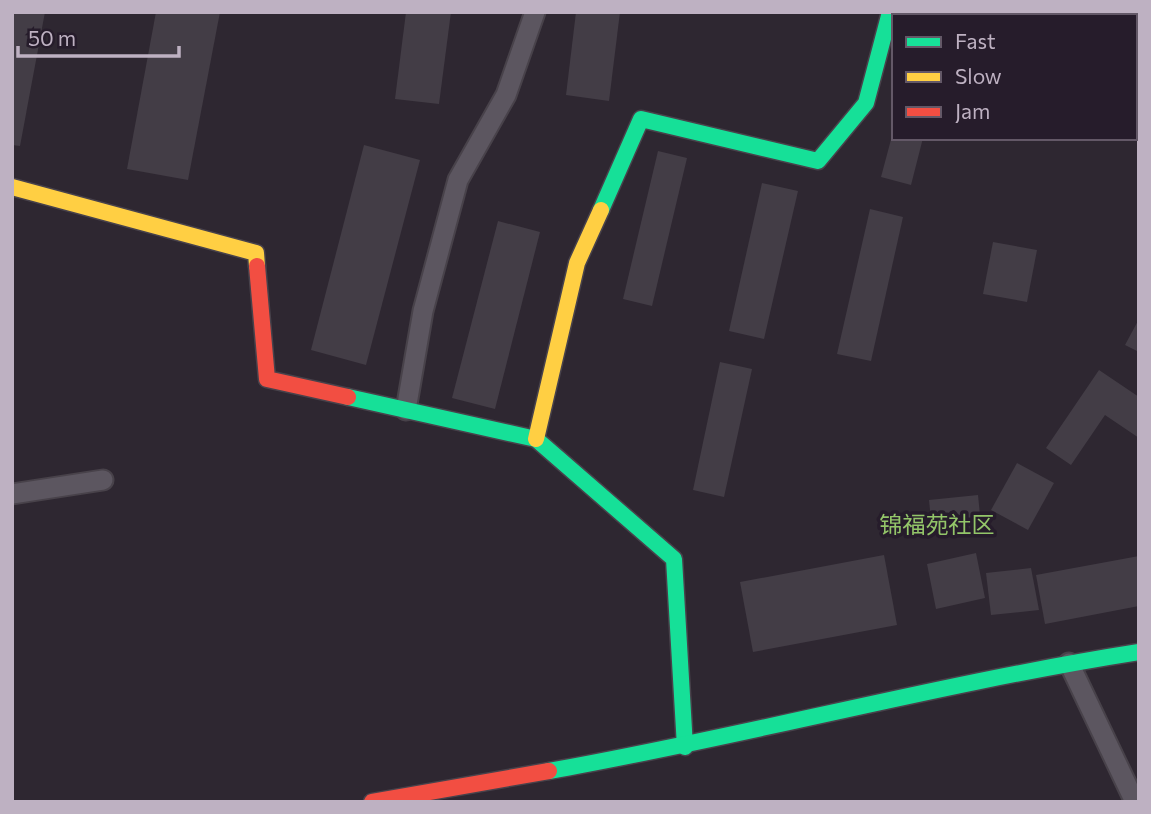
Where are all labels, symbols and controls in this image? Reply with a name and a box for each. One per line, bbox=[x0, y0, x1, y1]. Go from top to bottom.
scale bar bbox=[18, 14, 178, 58]
legend bbox=[892, 14, 1137, 140]
text: 50 m bbox=[28, 25, 76, 50]
text: Fast bbox=[955, 28, 996, 53]
text: Slow bbox=[955, 63, 1002, 88]
text: Jam bbox=[955, 98, 990, 123]
district label: 锦福苑社区 bbox=[880, 510, 995, 538]

